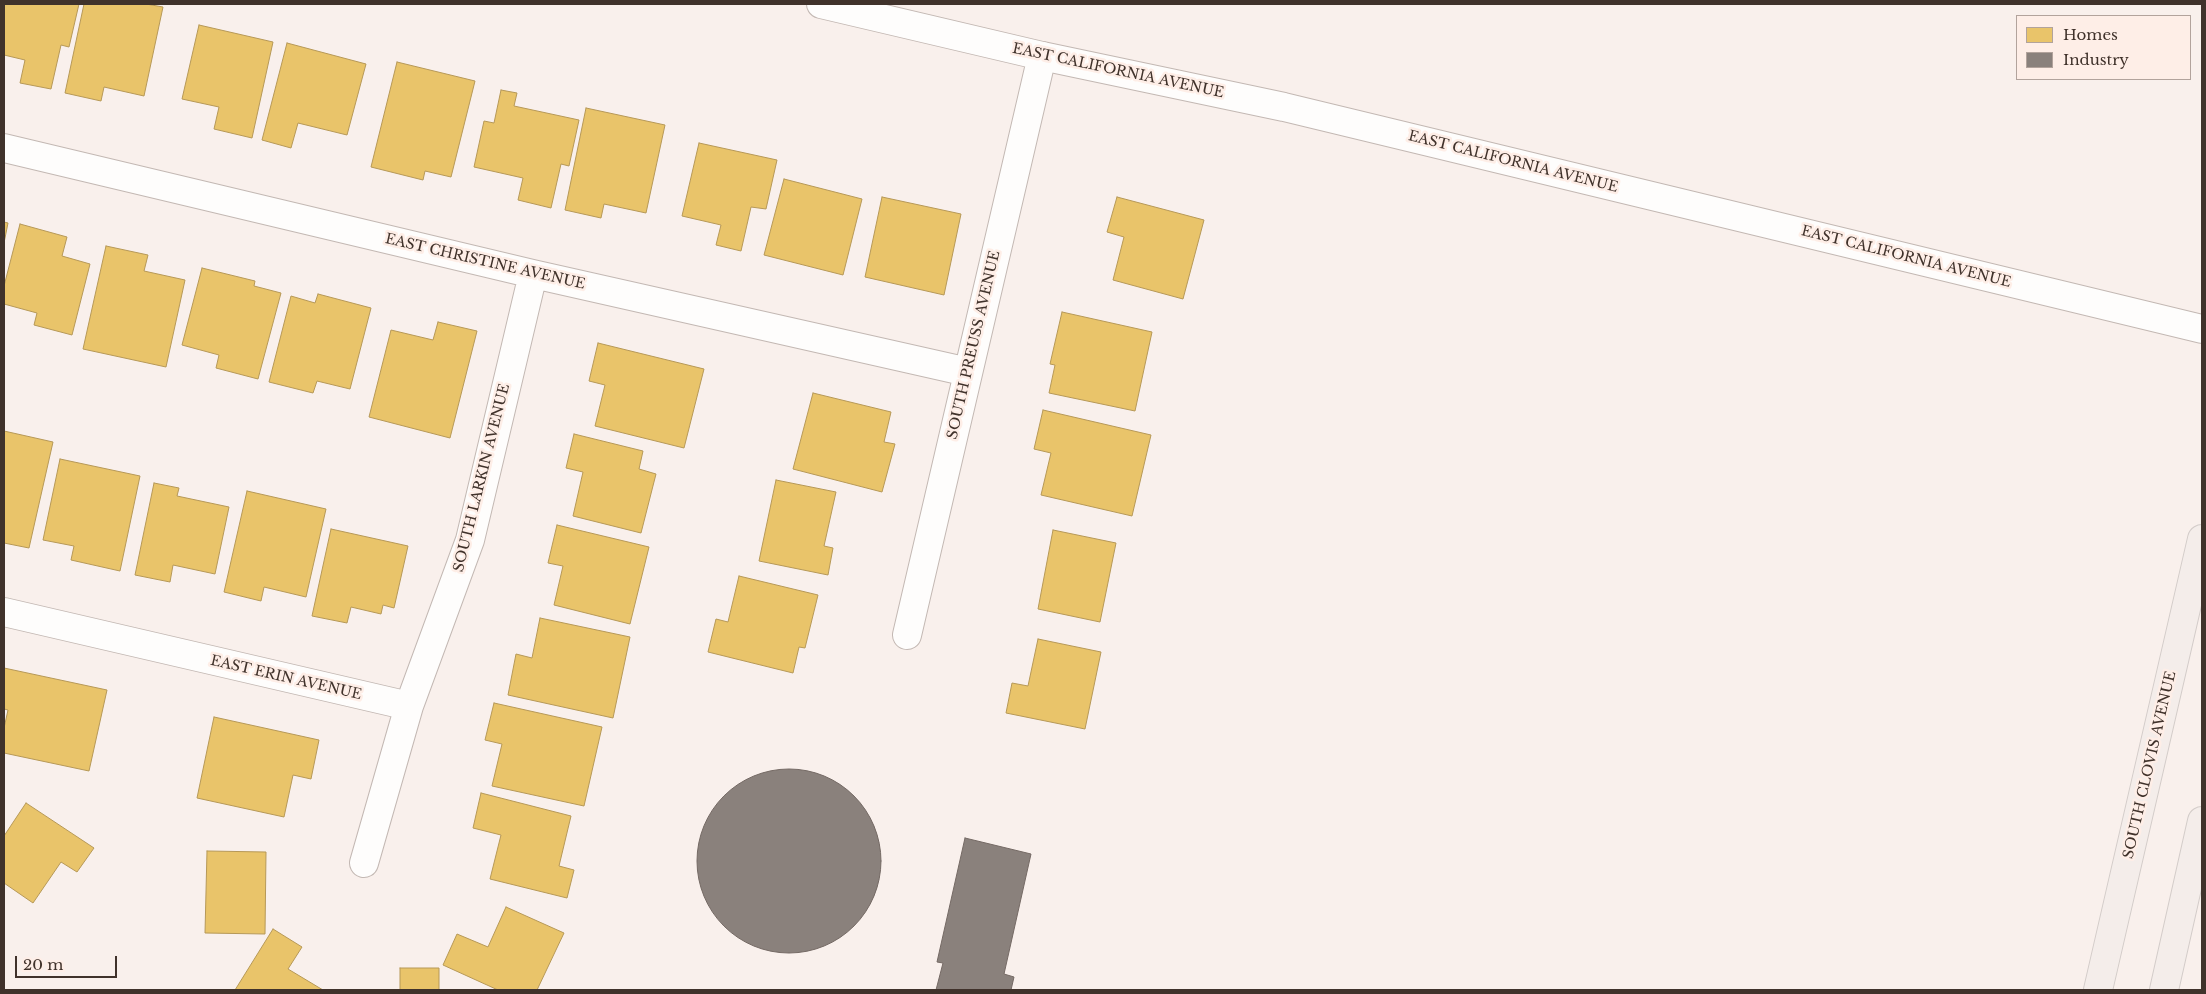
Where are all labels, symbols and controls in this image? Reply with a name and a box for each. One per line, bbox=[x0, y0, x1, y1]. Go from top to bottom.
legend bbox=[2016, 15, 2191, 80]
text: Homes bbox=[2063, 25, 2118, 44]
street label: EAST CALIFORNIA AVENUE bbox=[1011, 40, 1225, 102]
text: Industry bbox=[2063, 50, 2129, 69]
street label: EAST CALIFORNIA AVENUE bbox=[1406, 128, 1620, 196]
street label: EAST CALIFORNIA AVENUE bbox=[1799, 223, 2013, 291]
street label: EAST CHRISTINE AVENUE bbox=[383, 231, 587, 293]
street label: SOUTH PREUSS AVENUE bbox=[944, 249, 1004, 441]
street label: SOUTH LARKIN AVENUE bbox=[450, 382, 514, 574]
street label: EAST ERIN AVENUE bbox=[209, 652, 363, 704]
street label: SOUTH CLOVIS AVENUE bbox=[2120, 670, 2180, 860]
scale bar bbox=[18, 946, 120, 978]
text: 20 m bbox=[23, 955, 63, 974]

